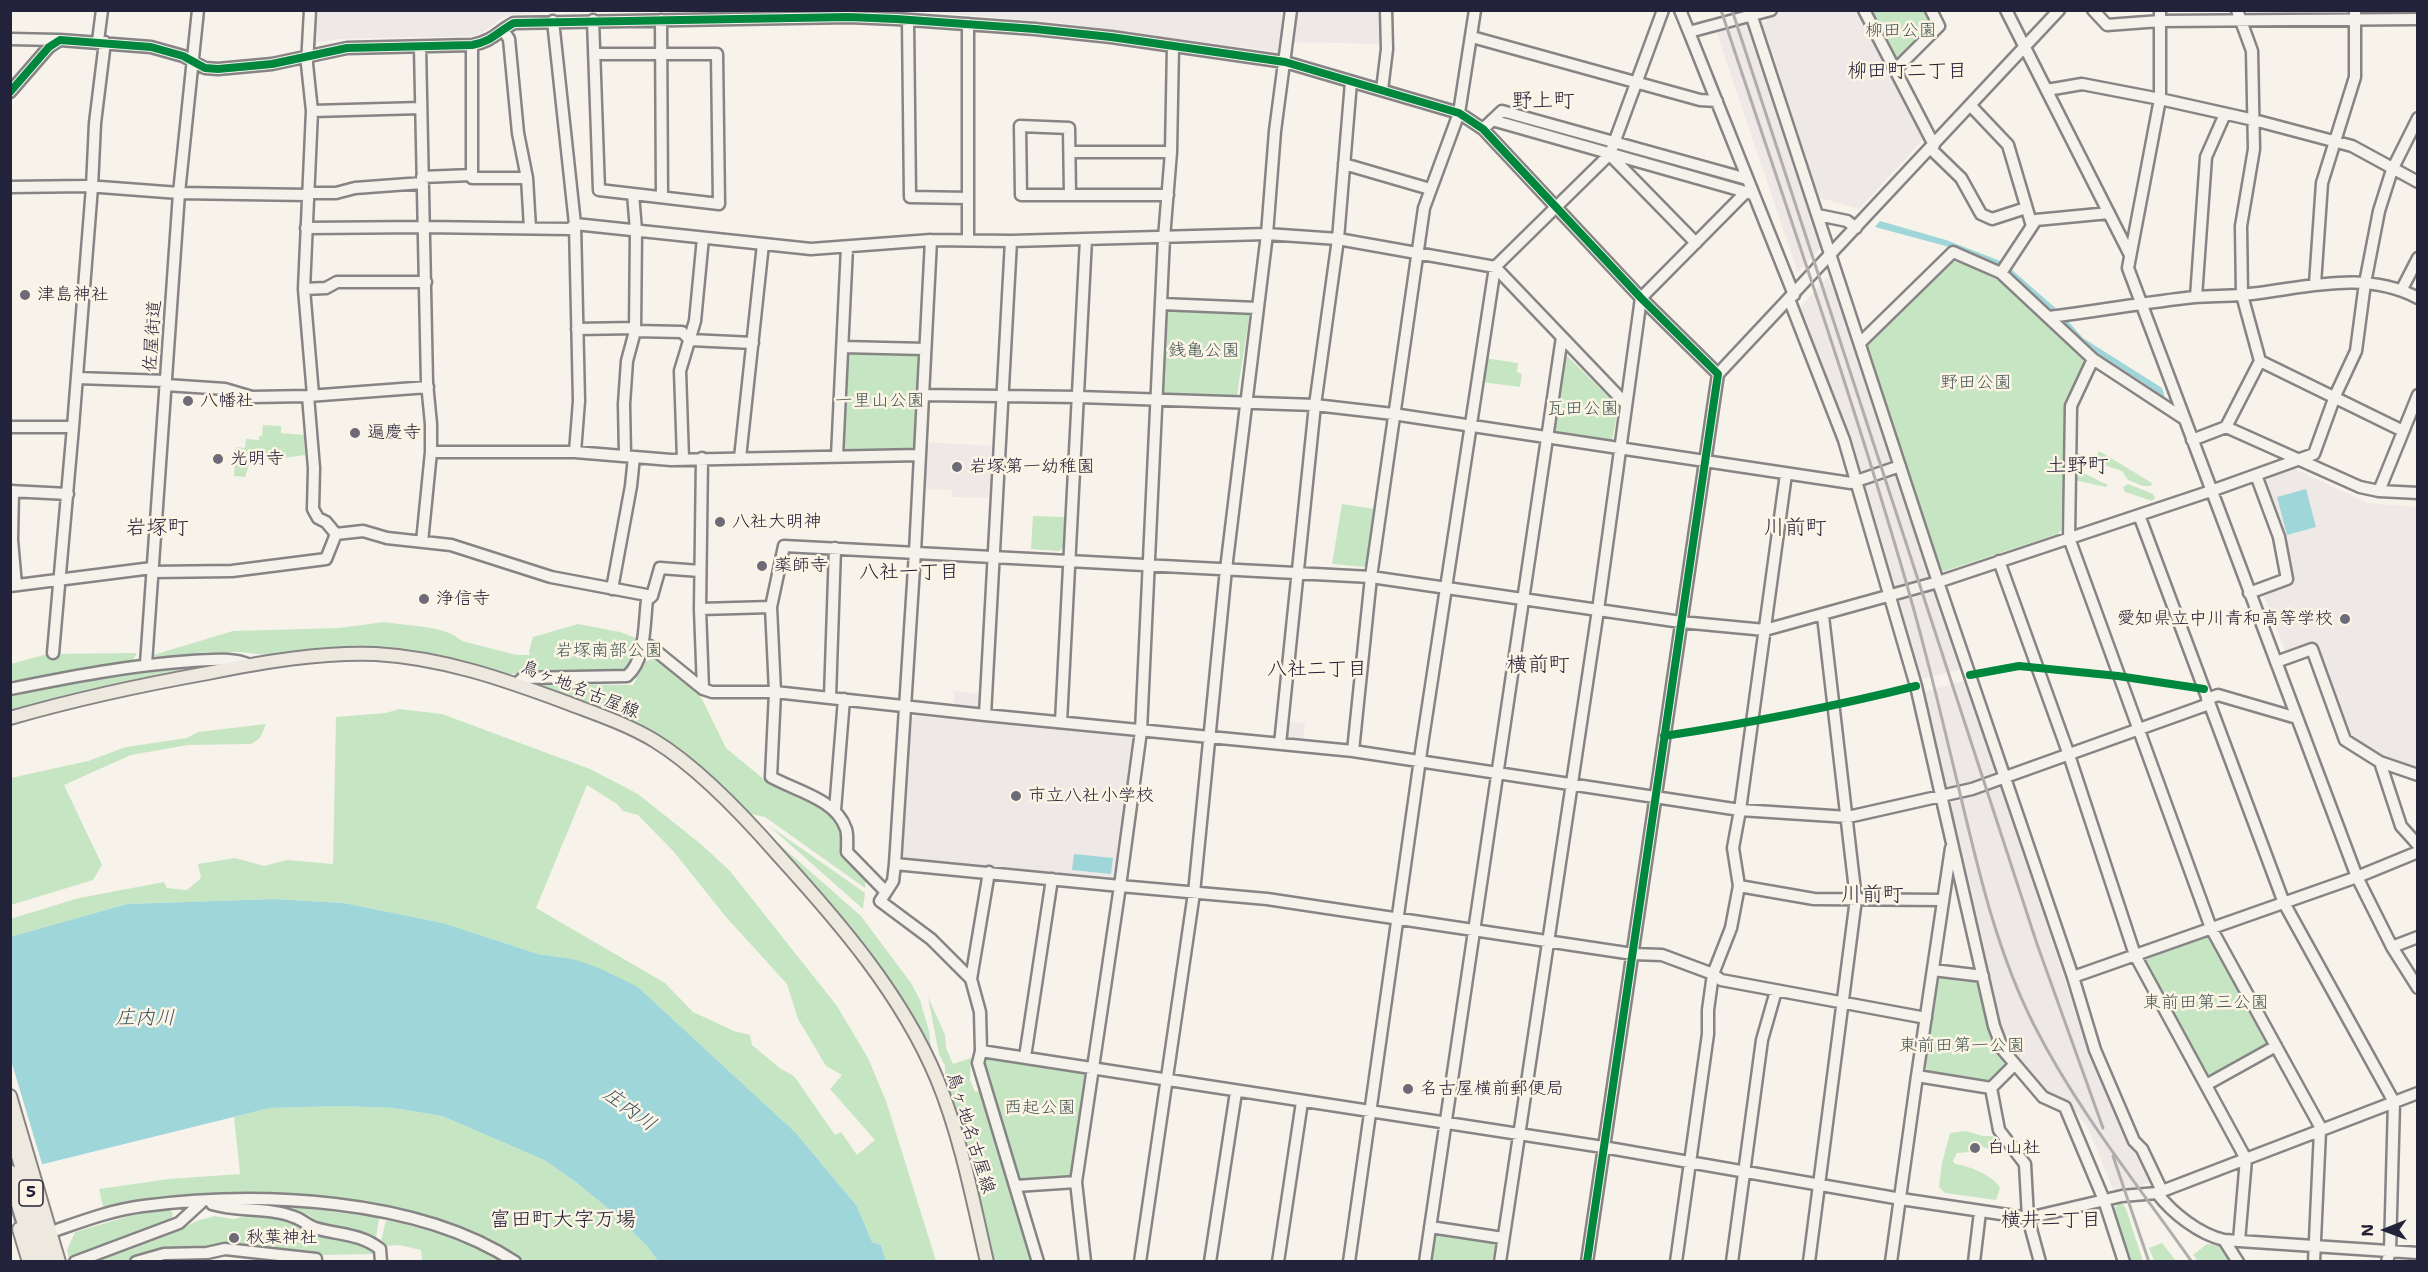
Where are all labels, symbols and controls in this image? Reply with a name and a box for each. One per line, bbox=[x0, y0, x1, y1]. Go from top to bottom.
park label: 柳田公園 bbox=[1865, 20, 1937, 42]
district label: 柳田町二丁目 bbox=[1847, 60, 1967, 84]
district label: 野上町 bbox=[1512, 89, 1574, 115]
place label: 津島神社 bbox=[37, 284, 109, 306]
marker: 津島神社 bbox=[18, 288, 32, 302]
street label: 佐屋街道 bbox=[140, 299, 166, 373]
park label: 銭亀公園 bbox=[1168, 340, 1240, 362]
park label: 野田公園 bbox=[1940, 372, 2012, 394]
place label: 八幡社 bbox=[200, 390, 254, 412]
park label: 一里山公園 bbox=[835, 390, 925, 412]
marker: 八幡社 bbox=[181, 394, 195, 408]
park label: 瓦田公園 bbox=[1547, 398, 1619, 420]
place label: 遍慶寺 bbox=[367, 422, 421, 444]
marker: 遍慶寺 bbox=[348, 426, 362, 440]
place label: 光明寺 bbox=[230, 448, 284, 470]
marker: 光明寺 bbox=[211, 452, 225, 466]
district label: 土野町 bbox=[2046, 454, 2108, 480]
place label: 岩塚第一幼稚園 bbox=[969, 456, 1095, 478]
marker: 岩塚第一幼稚園 bbox=[950, 460, 964, 474]
place label: 八社大明神 bbox=[732, 511, 822, 533]
marker: 八社大明神 bbox=[713, 515, 727, 529]
district label: 岩塚町 bbox=[126, 516, 188, 542]
district label: 川前町 bbox=[1764, 516, 1826, 542]
place label: 薬師寺 bbox=[774, 555, 828, 577]
marker: 薬師寺 bbox=[755, 559, 769, 573]
district label: 八社一丁目 bbox=[859, 561, 959, 585]
place label: 浄信寺 bbox=[436, 588, 490, 610]
marker: 浄信寺 bbox=[417, 592, 431, 606]
place label: 愛知県立中川青和高等学校 bbox=[2117, 608, 2333, 630]
marker: 愛知県立中川青和高等学校 bbox=[2338, 612, 2352, 626]
park label: 岩塚南部公園 bbox=[555, 640, 663, 662]
district label: 横前町 bbox=[1507, 653, 1569, 679]
street label: 鳥ヶ地名古屋線 bbox=[518, 656, 642, 724]
district label: 八社二丁目 bbox=[1267, 658, 1367, 682]
place label: 市立八社小学校 bbox=[1028, 785, 1154, 807]
marker: 市立八社小学校 bbox=[1009, 789, 1023, 803]
district label: 川前町 bbox=[1841, 883, 1903, 909]
park label: 東前田第三公園 bbox=[2143, 992, 2269, 1014]
water label: 庄内川 bbox=[115, 1007, 175, 1031]
park label: 東前田第一公園 bbox=[1899, 1035, 2025, 1057]
street label: 鳥ヶ地名古屋線 bbox=[941, 1070, 999, 1196]
place label: 名古屋横前郵便局 bbox=[1420, 1078, 1564, 1100]
marker: 名古屋横前郵便局 bbox=[1401, 1082, 1415, 1096]
water label: 庄内川 bbox=[598, 1083, 660, 1137]
park label: 西起公園 bbox=[1004, 1097, 1076, 1119]
place label: 白山社 bbox=[1987, 1137, 2041, 1159]
marker: 白山社 bbox=[1968, 1141, 1982, 1155]
road number: 5 bbox=[19, 1180, 43, 1206]
north arrow bbox=[2356, 1200, 2416, 1260]
district label: 富田町大字万場 bbox=[490, 1208, 636, 1234]
district label: 横井二丁目 bbox=[2001, 1209, 2101, 1233]
text: N bbox=[2357, 1224, 2378, 1237]
place label: 秋葉神社 bbox=[246, 1227, 318, 1249]
marker: 秋葉神社 bbox=[227, 1231, 241, 1245]

